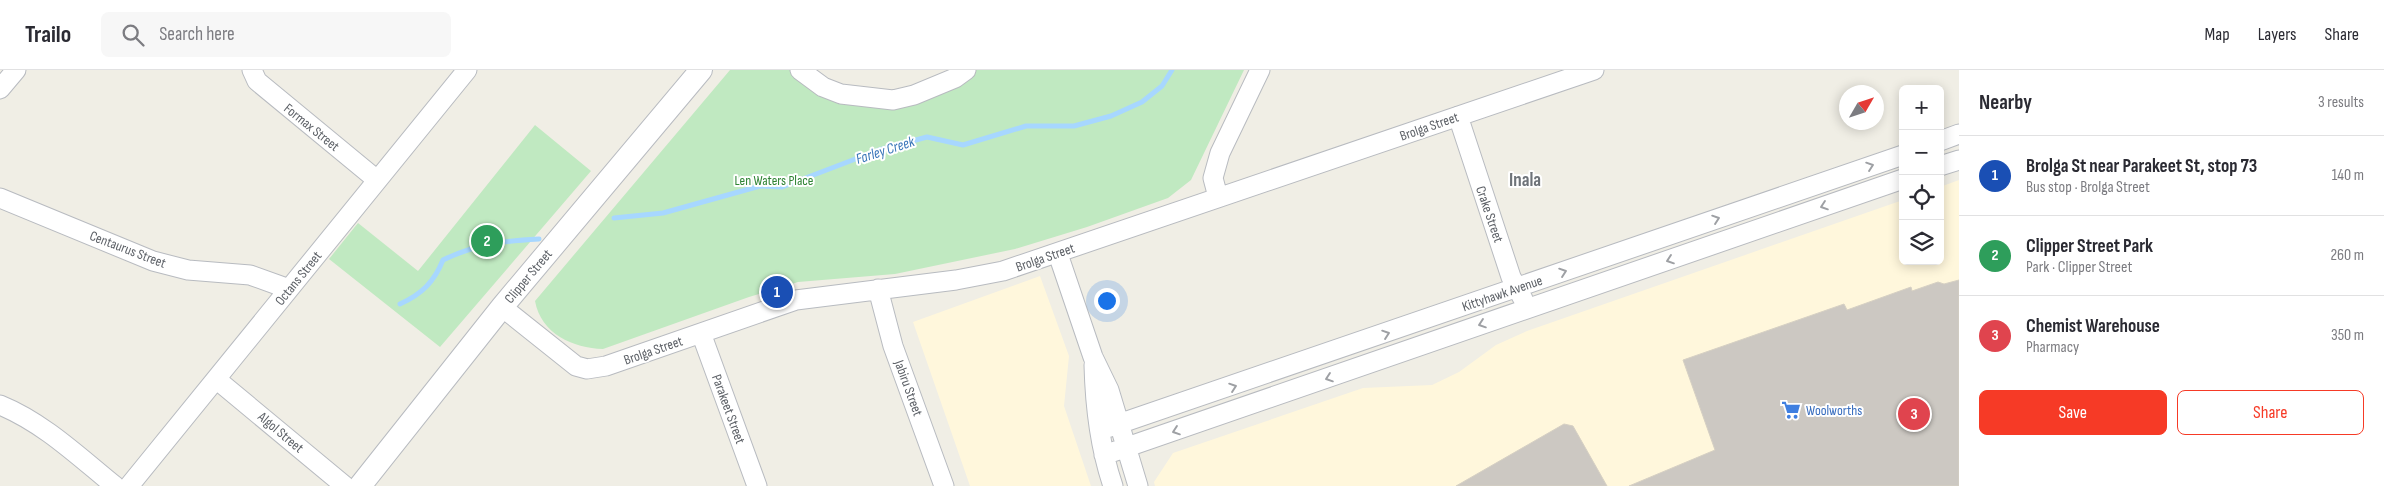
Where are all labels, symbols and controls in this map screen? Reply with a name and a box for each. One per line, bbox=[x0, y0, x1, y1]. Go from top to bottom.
search box bbox=[101, 12, 451, 57]
text: Trailo bbox=[25, 20, 71, 49]
icon: search bbox=[119, 21, 147, 49]
text: Search here bbox=[159, 23, 235, 46]
text: Map bbox=[2205, 24, 2230, 45]
text: Layers bbox=[2258, 24, 2297, 45]
text: Share bbox=[2325, 24, 2359, 45]
north arrow bbox=[1839, 85, 1884, 130]
map controls bbox=[1899, 85, 1944, 265]
button: + bbox=[1899, 85, 1944, 130]
text: Nearby bbox=[1979, 90, 2032, 115]
text: 3 results bbox=[2318, 93, 2364, 112]
street label: Formax Street bbox=[281, 100, 343, 155]
street label: Brolga Street bbox=[1398, 109, 1461, 144]
button: − bbox=[1899, 130, 1944, 175]
water label: Farley Creek bbox=[853, 132, 917, 169]
text: Brolga St near Parakeet St, stop 73 bbox=[2026, 155, 2257, 178]
one-way arrow bbox=[1865, 162, 1874, 172]
text: 1 bbox=[1992, 166, 1998, 185]
text: 140 m bbox=[2332, 166, 2364, 185]
district label: Inala bbox=[1509, 169, 1541, 192]
park label: Len Waters Place bbox=[735, 172, 813, 189]
button: locate bbox=[1899, 175, 1944, 220]
text: Bus stop · Brolga Street bbox=[2026, 178, 2150, 197]
street label: Crake Street bbox=[1472, 184, 1507, 245]
one-way arrow bbox=[1820, 200, 1828, 210]
one-way arrow bbox=[1712, 215, 1720, 225]
button: layers bbox=[1899, 220, 1944, 265]
pin: 2 bbox=[471, 222, 503, 260]
street label: Centaurus Street bbox=[87, 227, 168, 272]
text: Clipper Street Park bbox=[2026, 235, 2153, 258]
street label: Brolga Street bbox=[1014, 240, 1077, 275]
street label: Clipper Street bbox=[501, 246, 556, 307]
text: 2 bbox=[1991, 246, 1999, 265]
text: 260 m bbox=[2330, 246, 2364, 265]
street label: Octans Street bbox=[271, 248, 325, 309]
one-way arrow bbox=[1666, 254, 1675, 264]
text: Park · Clipper Street bbox=[2026, 258, 2132, 277]
one-way arrow bbox=[1558, 268, 1566, 278]
street label: Kittyhawk Avenue bbox=[1460, 272, 1545, 315]
pin: 1 bbox=[761, 273, 793, 311]
your location bbox=[1094, 288, 1120, 314]
text: Chemist Warehouse bbox=[2026, 315, 2160, 338]
one-way arrow bbox=[1479, 318, 1487, 328]
text: 3 bbox=[1991, 326, 1999, 345]
text: 350 m bbox=[2331, 326, 2364, 345]
one-way arrow bbox=[1381, 329, 1390, 339]
street label: Brolga Street bbox=[622, 333, 685, 368]
text: Pharmacy bbox=[2026, 338, 2079, 357]
street label: Jabiru Street bbox=[890, 357, 926, 418]
street label: Parakeet Street bbox=[708, 372, 749, 446]
one-way arrow bbox=[1325, 372, 1334, 382]
one-way arrow bbox=[1228, 382, 1236, 392]
button: Save bbox=[1979, 390, 2167, 435]
button: Share bbox=[2177, 390, 2364, 435]
pin: 3 bbox=[1898, 395, 1930, 433]
supermarket icon: Woolworths bbox=[1780, 399, 1802, 421]
place label: Woolworths bbox=[1806, 402, 1862, 419]
street label: Algol Street bbox=[254, 408, 307, 456]
one-way arrow bbox=[1172, 425, 1180, 435]

